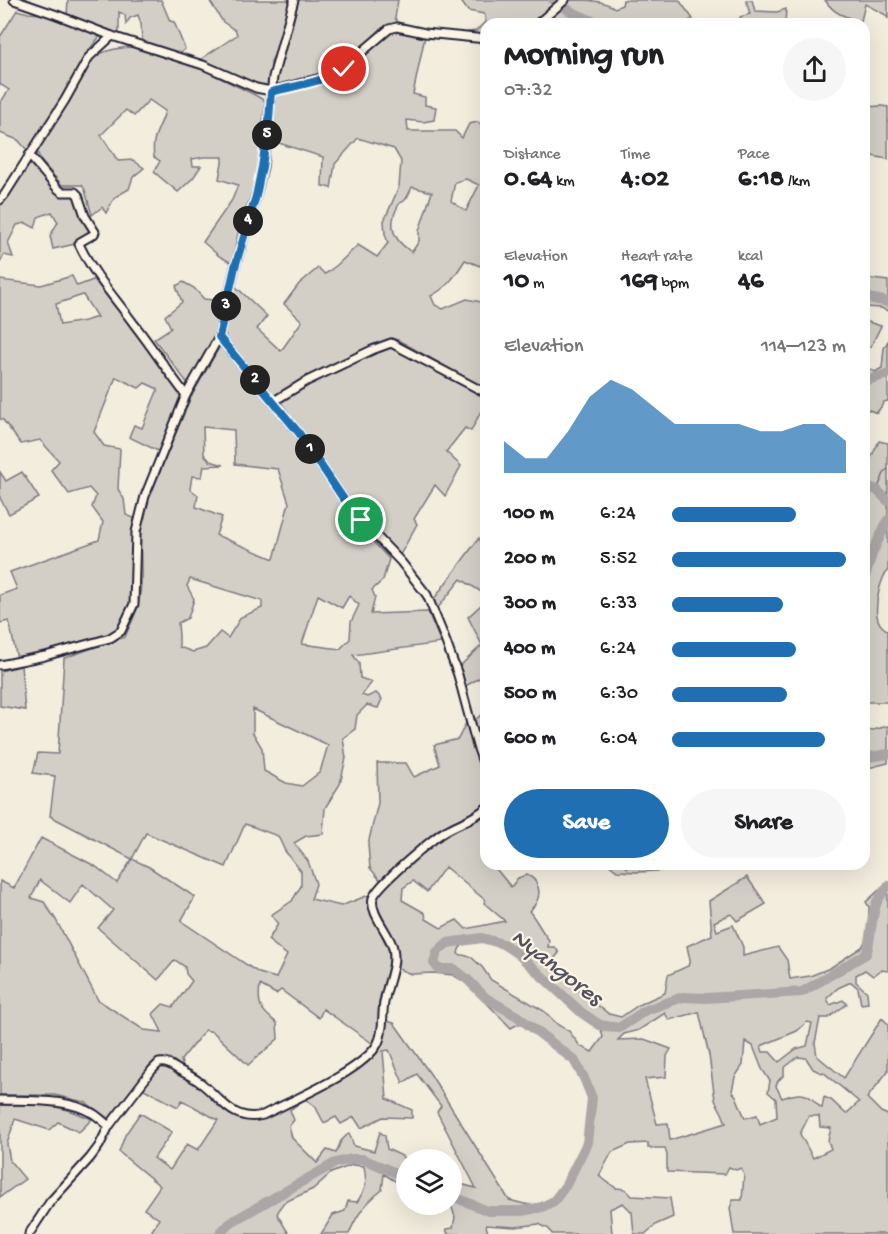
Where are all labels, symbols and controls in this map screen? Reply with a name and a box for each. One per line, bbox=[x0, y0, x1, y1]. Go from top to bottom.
text: Morning run bbox=[504, 38, 664, 76]
button: share bbox=[783, 38, 846, 101]
pin bbox=[318, 43, 369, 94]
icon: check bbox=[327, 52, 360, 85]
text: 07:32 bbox=[504, 80, 552, 103]
pin: 5 bbox=[252, 120, 282, 150]
text: 5 bbox=[263, 125, 271, 144]
text: Distance bbox=[504, 146, 561, 165]
text: Time bbox=[621, 146, 650, 165]
text: Pace bbox=[738, 146, 769, 165]
text: 0.64 bbox=[504, 165, 552, 196]
text: 4:02 bbox=[621, 165, 669, 196]
text: 6:18 bbox=[738, 165, 784, 196]
text: km bbox=[552, 173, 575, 192]
text: /km bbox=[784, 173, 810, 192]
pin: 4 bbox=[233, 206, 263, 236]
text: 4 bbox=[244, 211, 252, 230]
text: Elevation bbox=[504, 248, 568, 267]
text: Heart rate bbox=[621, 248, 693, 267]
text: kcal bbox=[738, 248, 763, 267]
text: 10 bbox=[504, 267, 529, 298]
text: 169 bbox=[621, 267, 658, 298]
text: 46 bbox=[738, 267, 763, 298]
text: m bbox=[529, 275, 544, 294]
text: bpm bbox=[658, 275, 689, 294]
pin: 3 bbox=[211, 291, 241, 321]
text: 3 bbox=[222, 296, 230, 315]
text: Elevation bbox=[504, 336, 584, 359]
text: 114–123 m bbox=[761, 336, 846, 359]
pin: 2 bbox=[240, 365, 270, 395]
text: 2 bbox=[251, 370, 259, 389]
pin: 1 bbox=[295, 434, 325, 464]
text: 1 bbox=[307, 439, 313, 458]
pin bbox=[335, 494, 386, 545]
icon: arrive bbox=[344, 503, 377, 536]
text: 100 m bbox=[504, 503, 554, 526]
text: 6:24 bbox=[600, 503, 636, 526]
text: 200 m bbox=[504, 548, 555, 571]
text: 5:52 bbox=[600, 548, 637, 571]
text: 300 m bbox=[504, 593, 556, 616]
text: 6:33 bbox=[600, 593, 637, 616]
text: 400 m bbox=[504, 638, 555, 661]
text: 6:24 bbox=[600, 638, 636, 661]
text: 500 m bbox=[504, 683, 556, 706]
text: 6:30 bbox=[600, 683, 638, 706]
text: 600 m bbox=[504, 728, 556, 751]
text: 6:04 bbox=[600, 728, 637, 751]
button: Save bbox=[504, 789, 669, 858]
button: Share bbox=[681, 789, 846, 858]
water label: Nyangores bbox=[504, 924, 609, 1015]
map controls bbox=[396, 1149, 462, 1215]
button: layers bbox=[396, 1149, 462, 1215]

